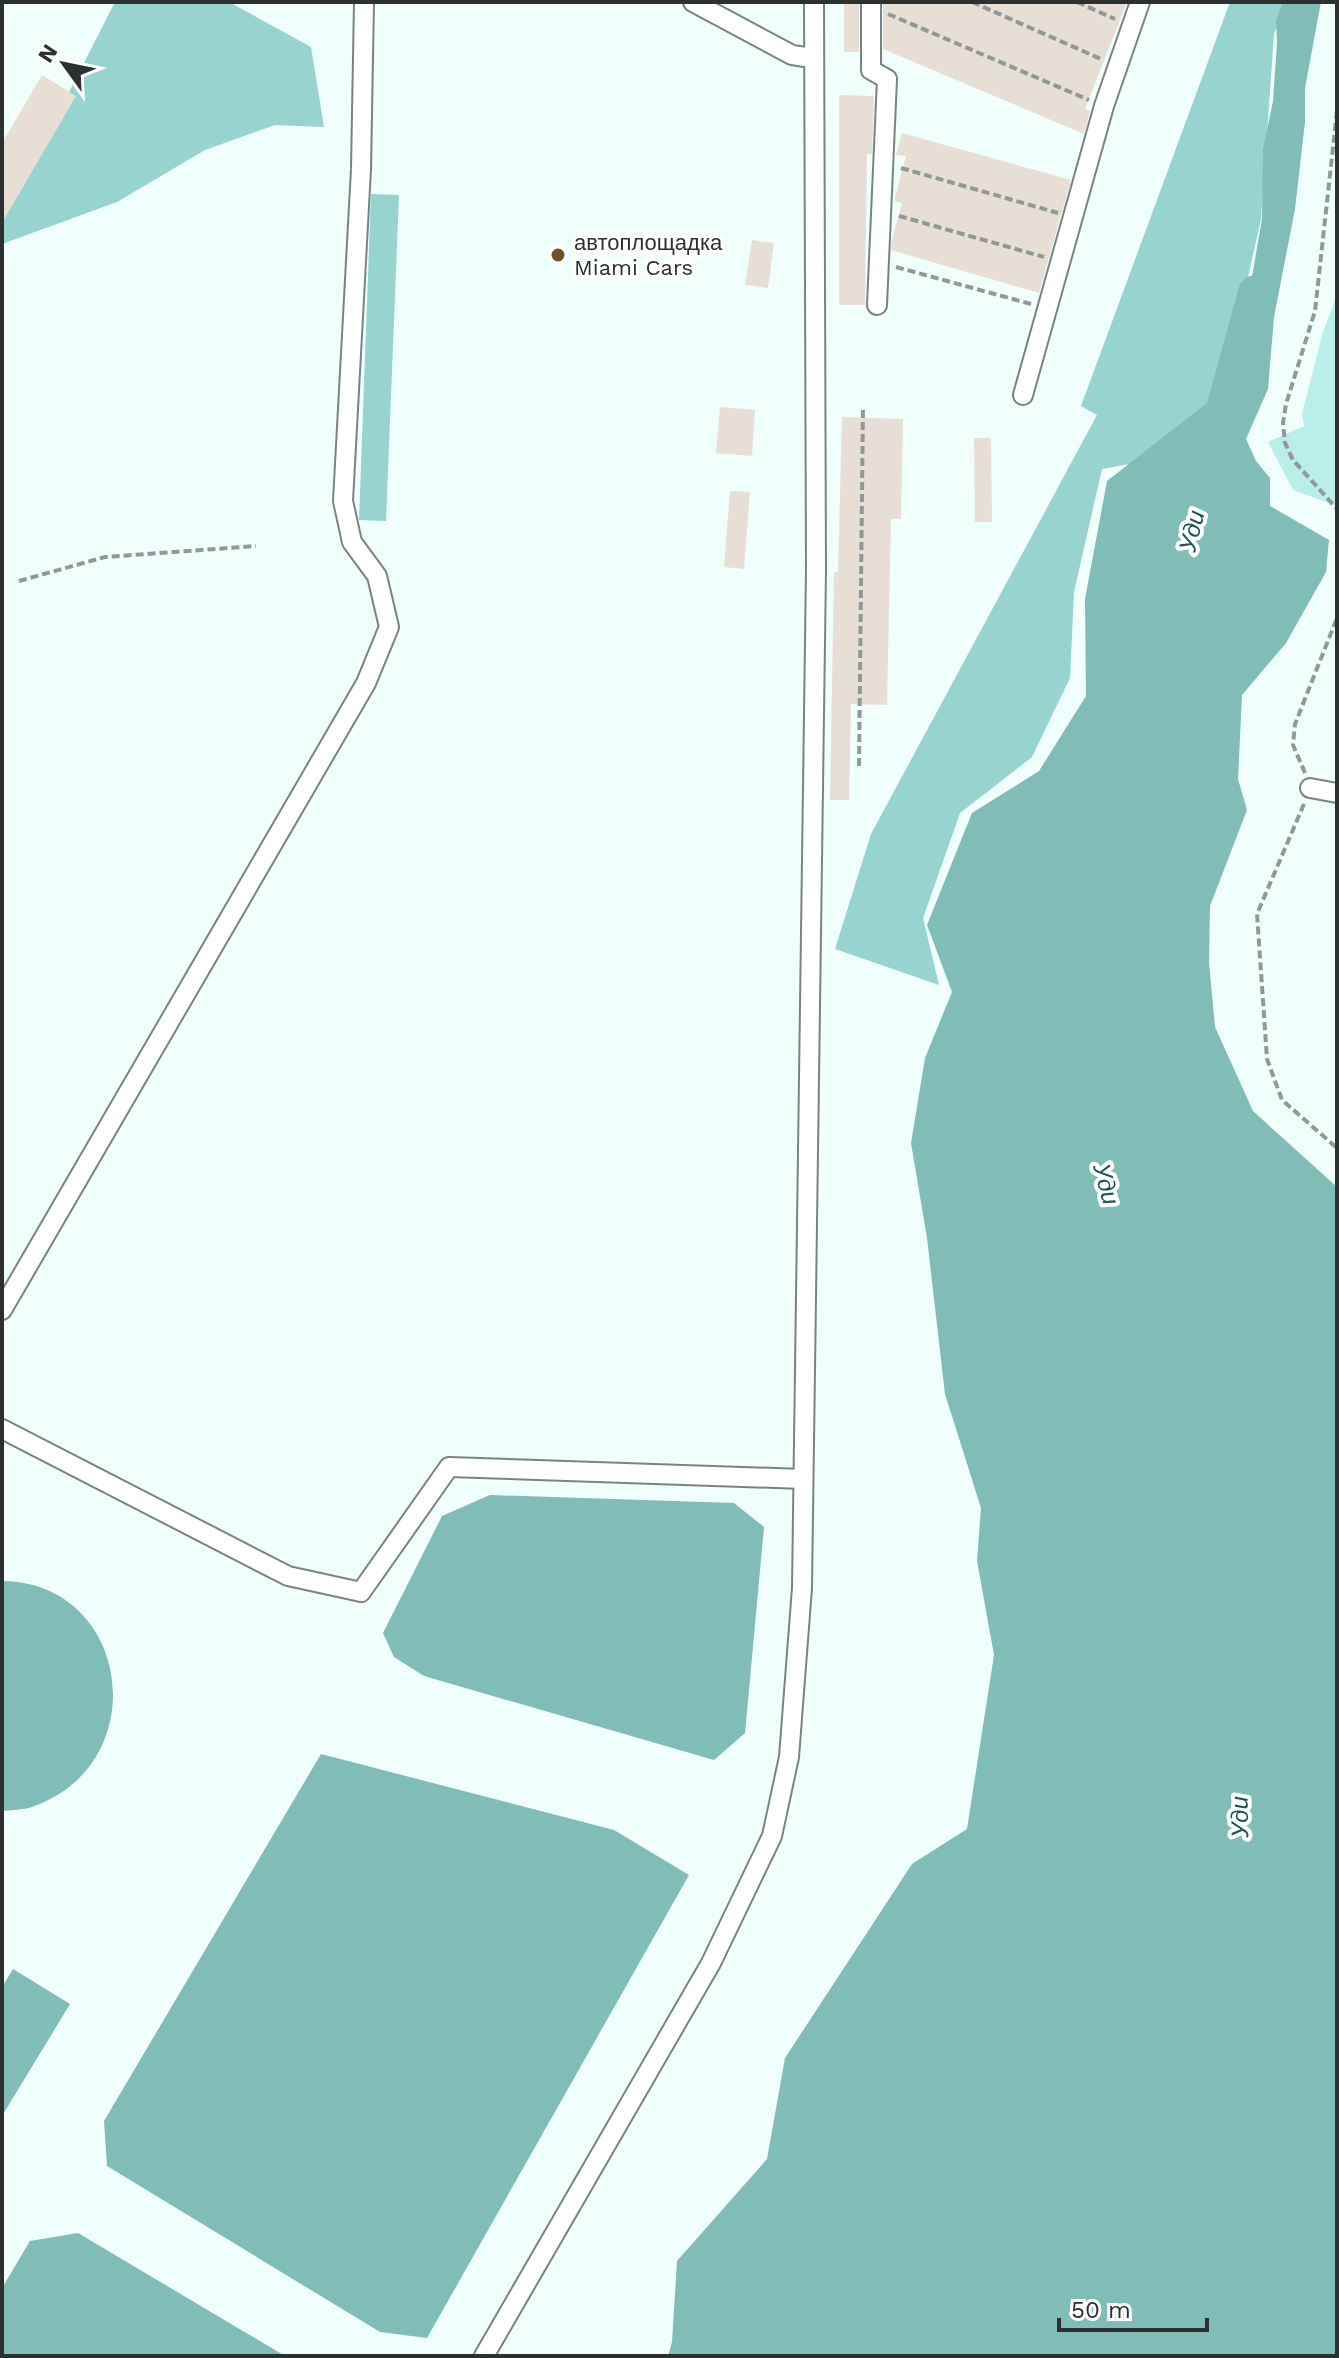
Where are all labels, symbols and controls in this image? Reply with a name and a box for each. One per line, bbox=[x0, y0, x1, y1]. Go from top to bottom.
north arrow bbox=[24, 24, 104, 104]
text: N bbox=[33, 40, 63, 67]
place label: автоплощадка Miami Cars bbox=[574, 230, 723, 280]
marker: автоплощадка Miami Cars bbox=[549, 246, 567, 264]
water label: Уди bbox=[1173, 507, 1211, 556]
water label: Уди bbox=[1087, 1159, 1125, 1208]
water label: Уди bbox=[1226, 1796, 1254, 1839]
scale bar bbox=[1059, 2282, 1207, 2332]
text: 50 m bbox=[1071, 2296, 1131, 2324]

